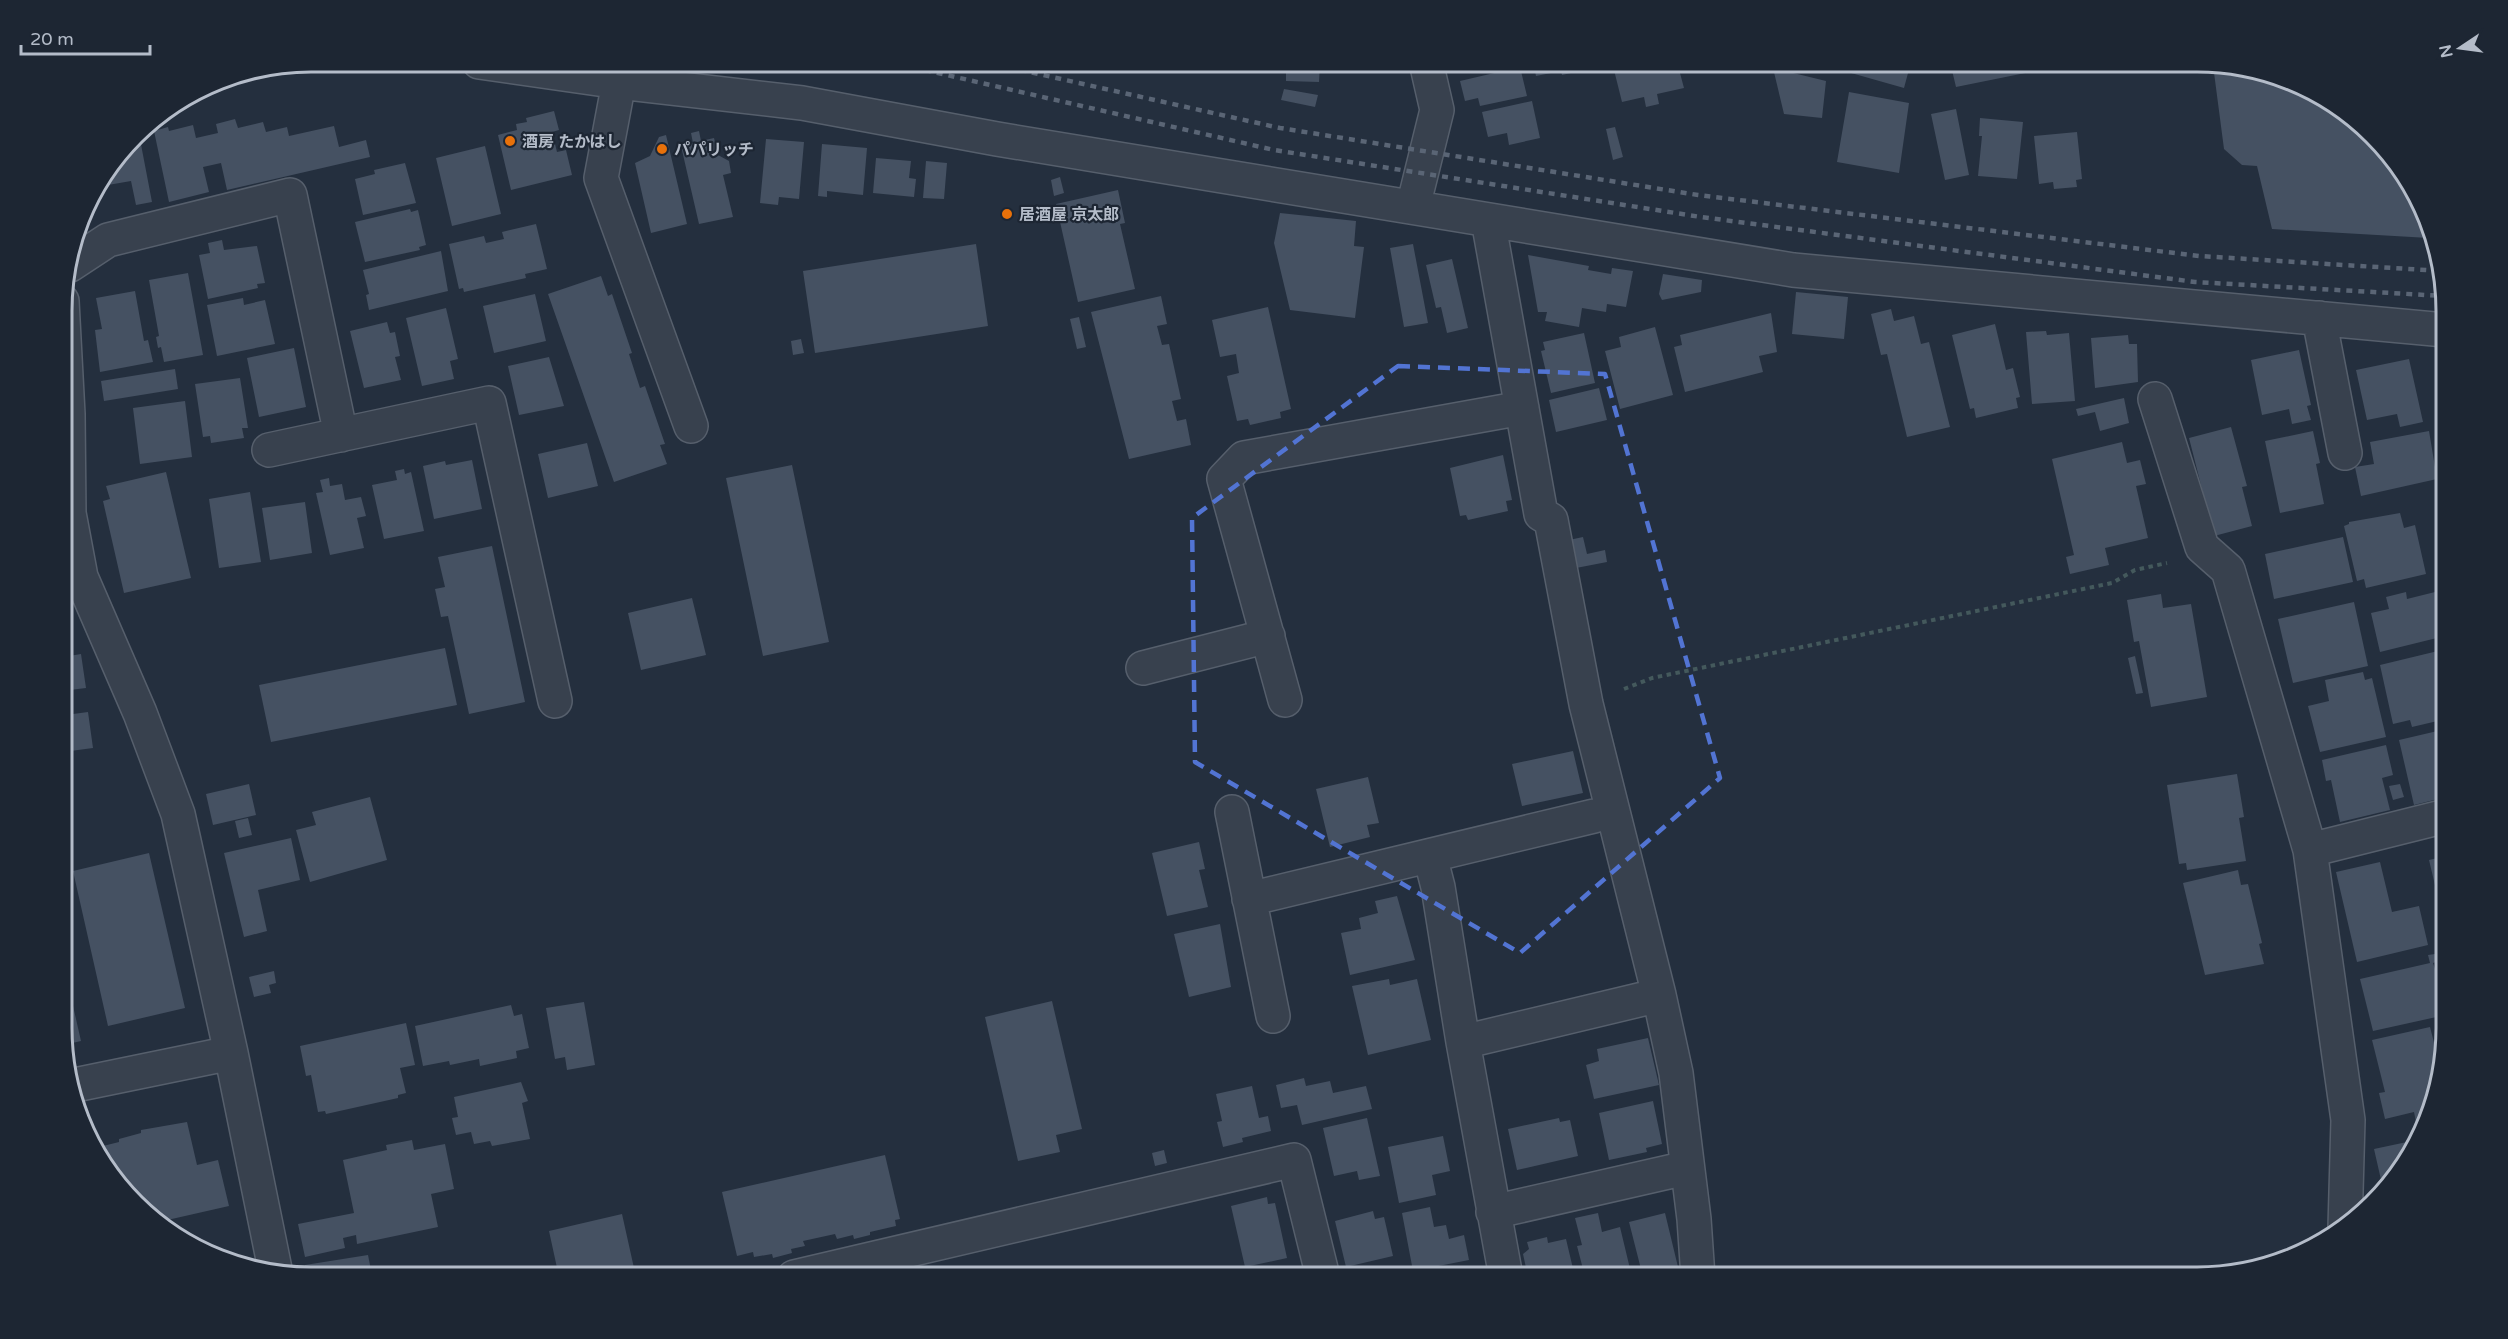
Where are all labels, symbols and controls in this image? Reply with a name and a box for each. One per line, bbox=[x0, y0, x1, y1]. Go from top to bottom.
scale bar bbox=[21, 18, 150, 56]
north arrow bbox=[2430, 18, 2490, 78]
text: 20 m bbox=[30, 28, 74, 50]
text: N bbox=[2435, 43, 2458, 60]
place label: 酒房 たかはし bbox=[522, 132, 622, 152]
marker: 酒房 たかはし bbox=[503, 134, 517, 148]
place label: パパリッチ bbox=[674, 140, 754, 160]
marker: パパリッチ bbox=[655, 142, 669, 156]
place label: 居酒屋 京太郎 bbox=[1019, 205, 1119, 225]
marker: 居酒屋 京太郎 bbox=[1000, 207, 1014, 221]

